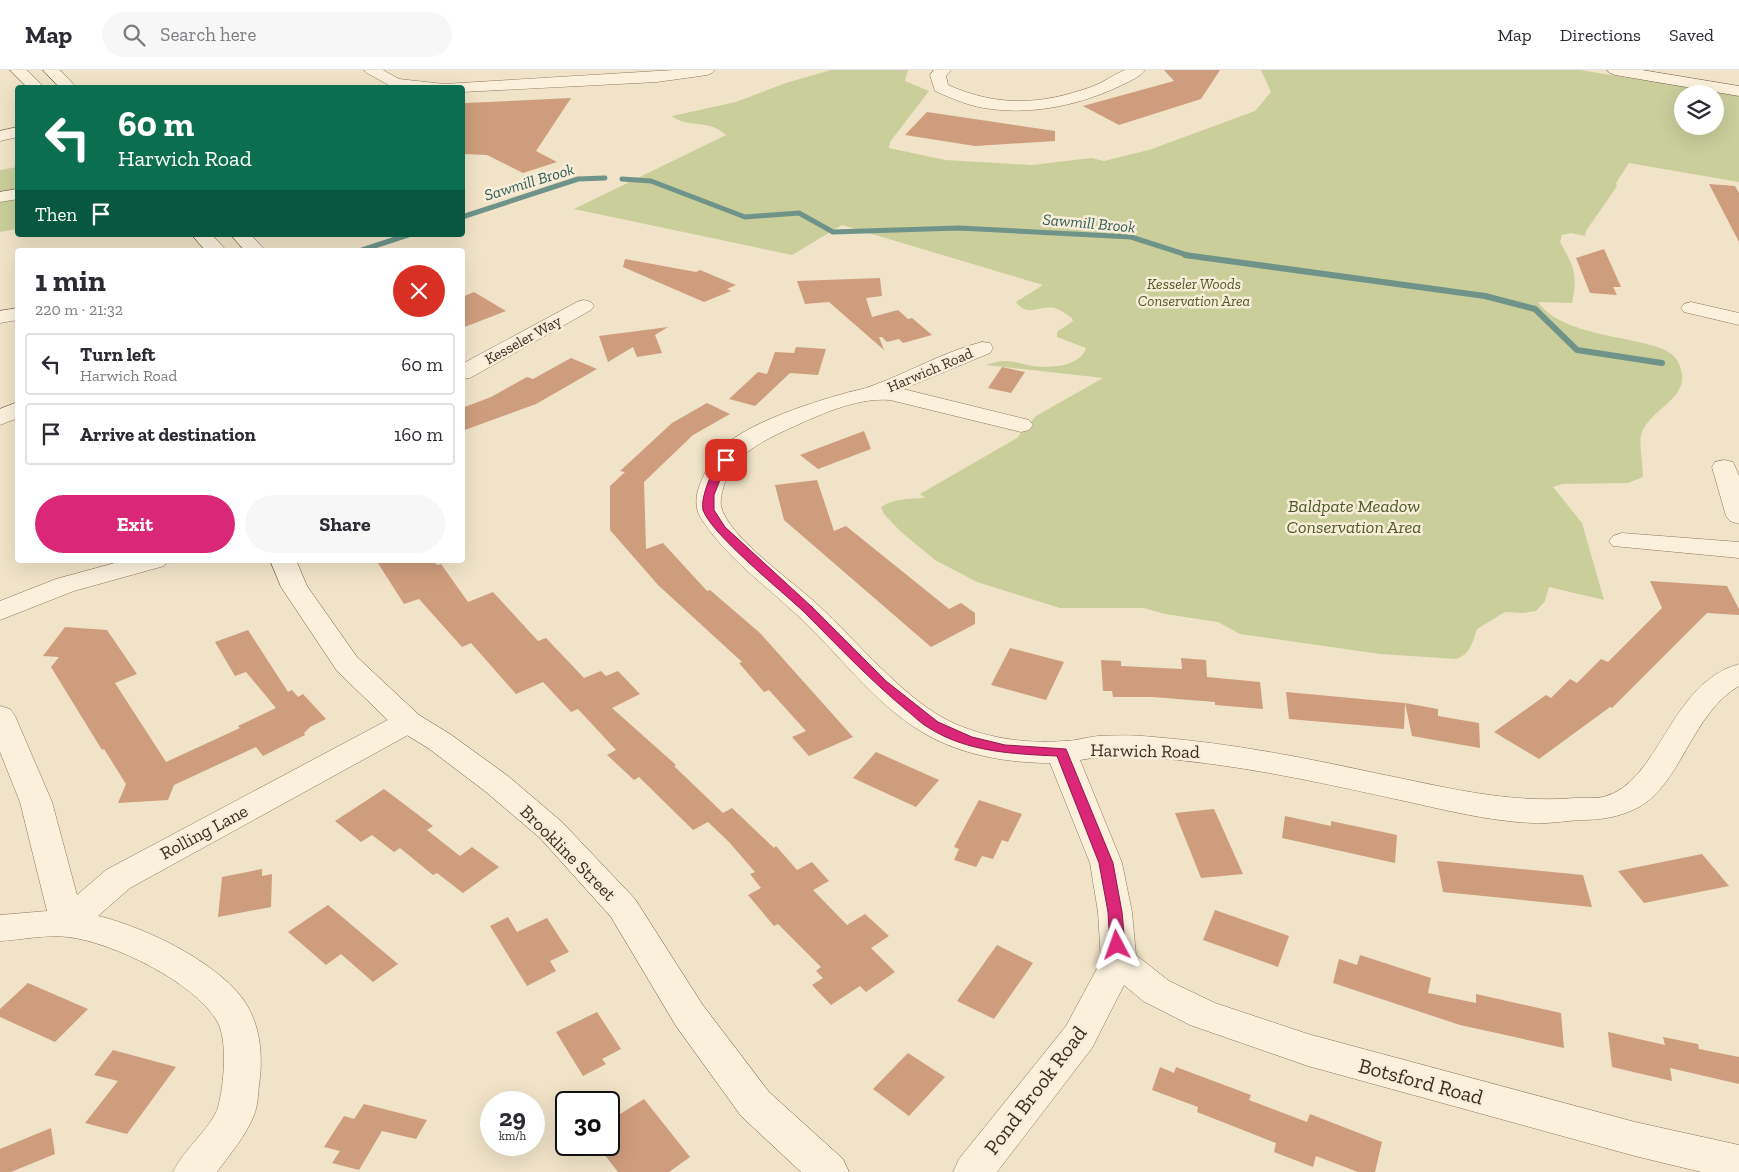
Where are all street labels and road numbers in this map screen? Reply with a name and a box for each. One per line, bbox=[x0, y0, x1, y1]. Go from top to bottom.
street label: Kesseler Way bbox=[482, 311, 565, 368]
street label: Harwich Road bbox=[884, 344, 976, 396]
street label: Harwich Road bbox=[1090, 739, 1200, 763]
street label: Rolling Lane bbox=[156, 800, 252, 864]
street label: Brookline Street bbox=[516, 801, 621, 906]
street label: Pond Brook Road bbox=[978, 1020, 1092, 1159]
street label: Botsford Road bbox=[1356, 1052, 1487, 1110]

